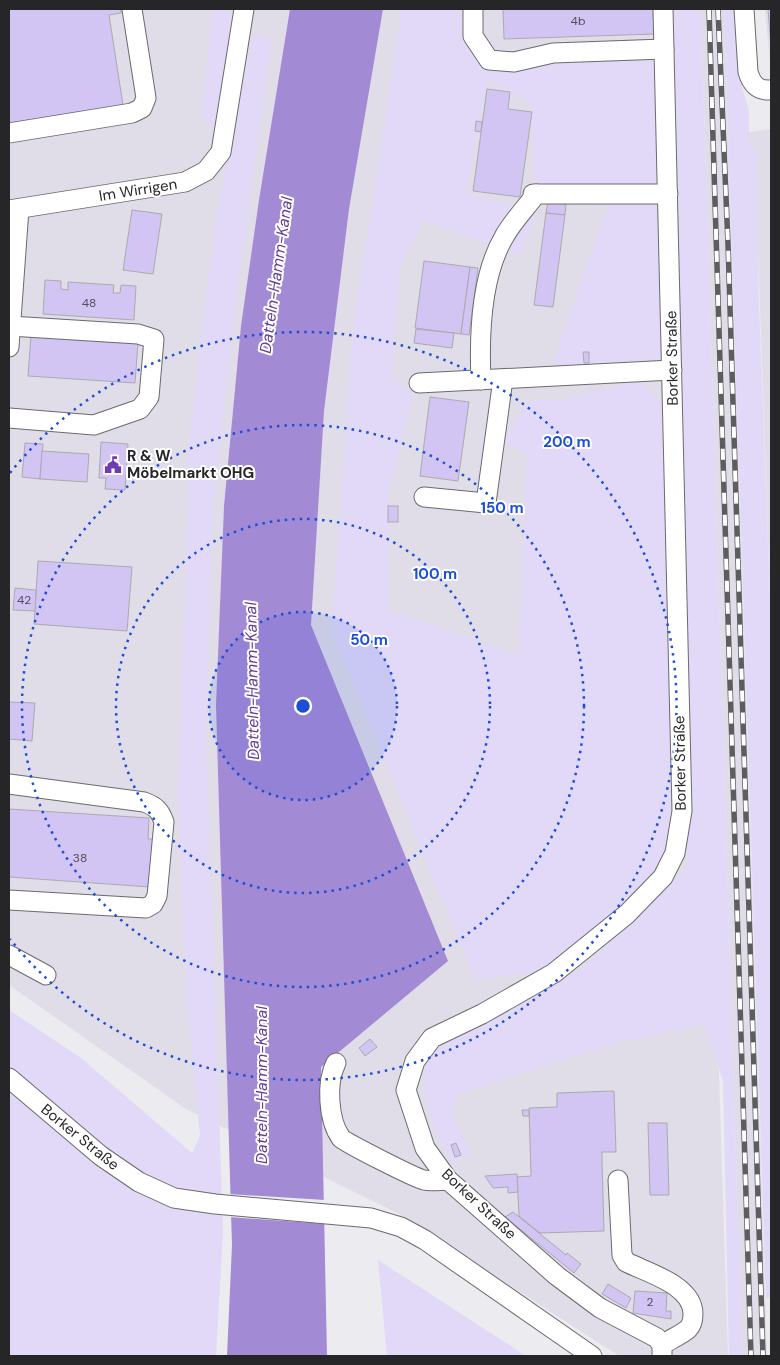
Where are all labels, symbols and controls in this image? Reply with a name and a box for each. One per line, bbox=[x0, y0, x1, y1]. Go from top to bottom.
house number: 4b bbox=[571, 13, 585, 29]
street label: Im Wirrigen bbox=[97, 174, 179, 206]
water label: Datteln-Hamm-Kanal bbox=[255, 195, 297, 355]
house number: 48 bbox=[82, 295, 96, 311]
street label: Borker Straße bbox=[661, 310, 683, 406]
text: 200 m bbox=[543, 432, 591, 452]
place label: R & W Möbelmarkt OHG bbox=[127, 446, 254, 483]
public building icon: R & W Möbelmarkt OHG bbox=[103, 455, 123, 475]
text: 150 m bbox=[481, 498, 524, 518]
text: 100 m bbox=[413, 564, 457, 584]
house number: 42 bbox=[17, 592, 31, 608]
water label: Datteln-Hamm-Kanal bbox=[240, 601, 264, 760]
text: 50 m bbox=[350, 630, 388, 650]
centre of rings bbox=[294, 697, 312, 715]
street label: Borker Straße bbox=[669, 715, 691, 811]
house number: 38 bbox=[73, 850, 87, 866]
water label: Datteln-Hamm-Kanal bbox=[251, 1006, 272, 1164]
street label: Borker Straße bbox=[37, 1099, 123, 1175]
street label: Borker Straße bbox=[437, 1164, 521, 1244]
house number: 2 bbox=[647, 1294, 654, 1310]

